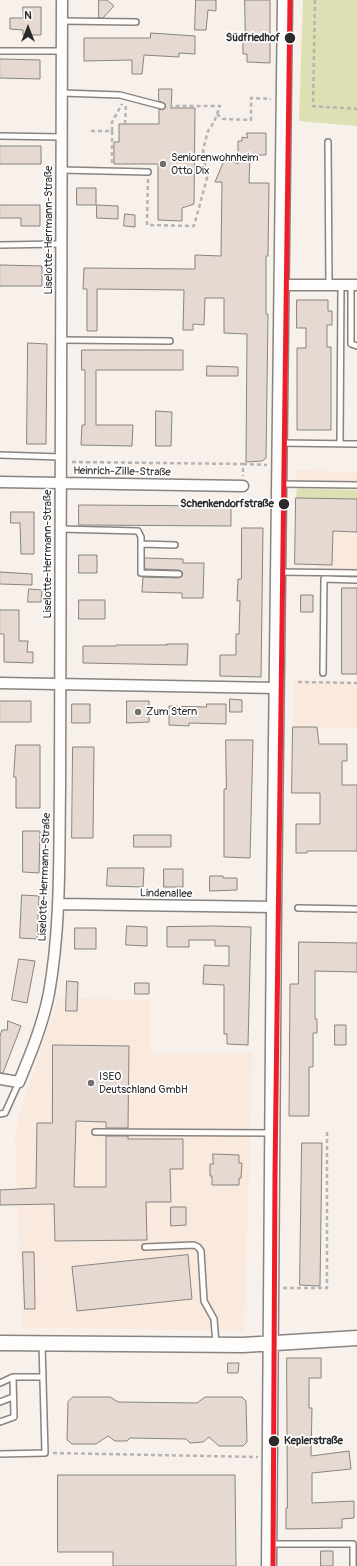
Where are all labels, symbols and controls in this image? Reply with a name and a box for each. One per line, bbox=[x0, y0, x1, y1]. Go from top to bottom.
north arrow bbox=[8, 8, 48, 48]
text: N bbox=[24, 9, 32, 22]
place label: Südfriedhof bbox=[226, 31, 280, 45]
marker: Südfriedhof bbox=[283, 31, 297, 45]
place label: Seniorenwohnheim Otto Dix bbox=[171, 151, 259, 177]
marker: Seniorenwohnheim Otto Dix bbox=[158, 159, 168, 169]
street label: Liselotte-Herrmann-Straße bbox=[42, 166, 56, 294]
street label: Heinrich-Zille-Straße bbox=[73, 465, 171, 479]
street label: Liselotte-Herrmann-Straße bbox=[41, 490, 55, 618]
place label: Schenkendorfstraße bbox=[180, 497, 274, 511]
marker: Schenkendorfstraße bbox=[277, 497, 291, 511]
place label: Zum Stern bbox=[146, 705, 197, 719]
marker: Zum Stern bbox=[133, 707, 143, 717]
street label: Liselotte-Herrmann-Straße bbox=[36, 812, 54, 942]
street label: Lindenallee bbox=[140, 887, 192, 901]
place label: ISEO Deutschland GmbH bbox=[99, 1070, 188, 1096]
marker: ISEO Deutschland GmbH bbox=[86, 1078, 96, 1088]
marker: Keplerstraße bbox=[267, 1434, 281, 1448]
place label: Keplerstraße bbox=[284, 1434, 343, 1448]

